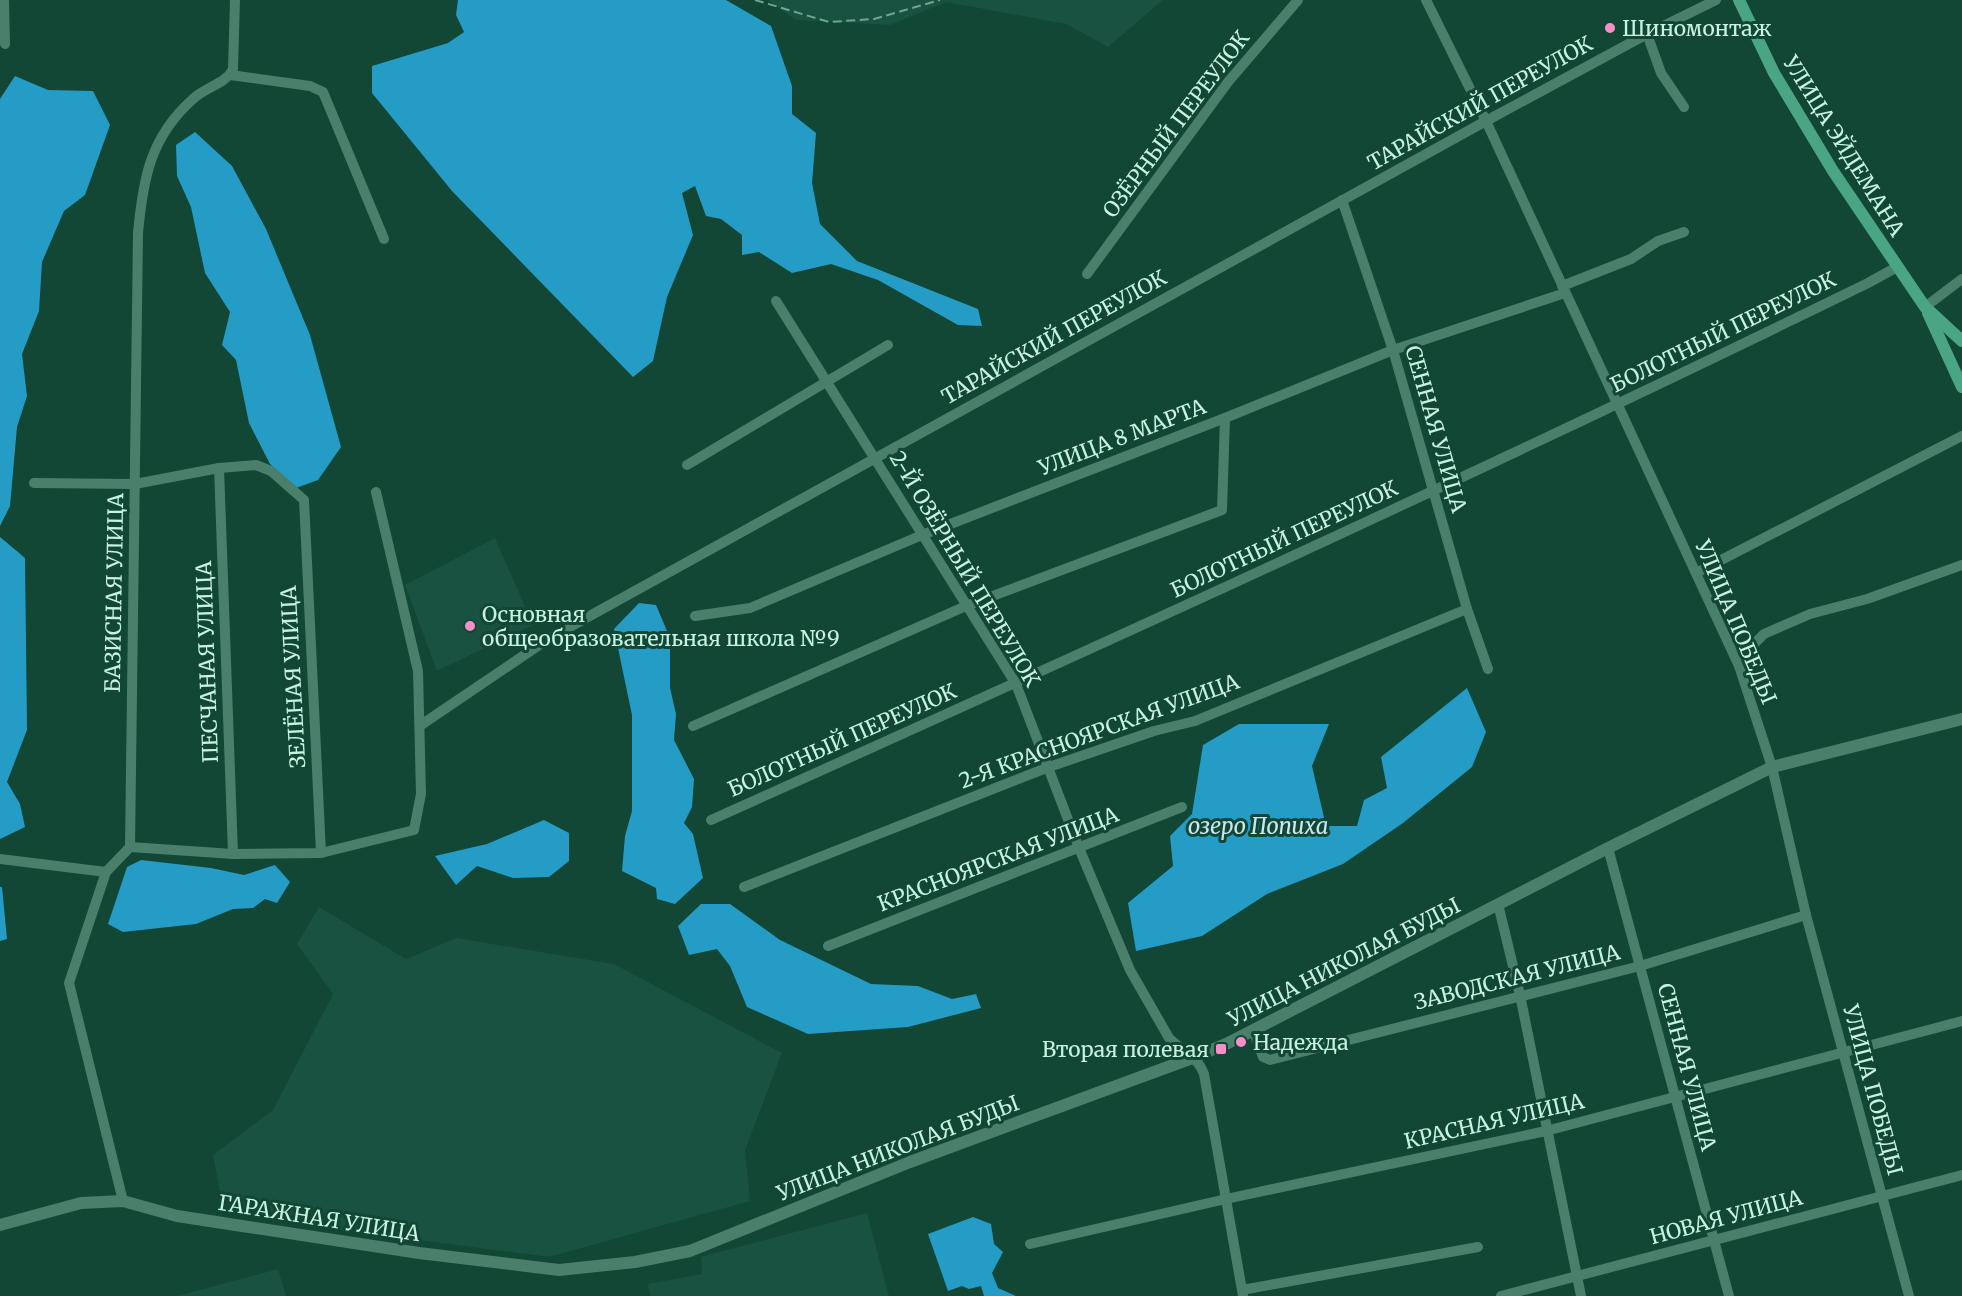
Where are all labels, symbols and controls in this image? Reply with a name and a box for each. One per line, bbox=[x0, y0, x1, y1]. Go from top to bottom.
place label: Шиномонтаж bbox=[1622, 15, 1772, 42]
marker: Шиномонтаж bbox=[1603, 21, 1617, 35]
street label: ОЗЁРНЫЙ ПЕРЕУЛОК bbox=[1097, 25, 1255, 223]
street label: ТАРАЙСКИЙ ПЕРЕУЛОК bbox=[1363, 30, 1597, 176]
street label: УЛИЦА ЭЙДЕМАНА bbox=[1777, 50, 1911, 241]
street label: ТАРАЙСКИЙ ПЕРЕУЛОК bbox=[937, 264, 1171, 410]
street label: БОЛОТНЫЙ ПЕРЕУЛОК bbox=[1606, 266, 1840, 398]
street label: СЕННАЯ УЛИЦА bbox=[1399, 342, 1473, 516]
street label: УЛИЦА 8 МАРТА bbox=[1034, 393, 1210, 482]
street label: 2-Й ОЗЁРНЫЙ ПЕРЕУЛОК bbox=[884, 446, 1046, 692]
street label: БОЛОТНЫЙ ПЕРЕУЛОК bbox=[1166, 474, 1402, 604]
street label: БАЗИСНАЯ УЛИЦА bbox=[99, 493, 129, 693]
street label: УЛИЦА ПОБЕДЫ bbox=[1689, 535, 1783, 708]
street label: ПЕСЧАНАЯ УЛИЦА bbox=[190, 560, 224, 763]
street label: ЗЕЛЁНАЯ УЛИЦА bbox=[275, 585, 311, 769]
place label: Основная общеобразовательная школа №9 bbox=[482, 601, 840, 652]
marker: Основная общеобразовательная школа №9 bbox=[463, 619, 477, 633]
street label: 2-Я КРАСНОЯРСКАЯ УЛИЦА bbox=[955, 668, 1243, 794]
street label: БОЛОТНЫЙ ПЕРЕУЛОК bbox=[723, 677, 961, 803]
street label: КРАСНОЯРСКАЯ УЛИЦА bbox=[874, 801, 1122, 917]
water label: озеро Попиха bbox=[1188, 812, 1328, 840]
street label: УЛИЦА НИКОЛАЯ БУДЫ bbox=[1222, 892, 1465, 1033]
street label: ЗАВОДСКАЯ УЛИЦА bbox=[1411, 938, 1623, 1016]
street label: СЕННАЯ УЛИЦА bbox=[1652, 980, 1722, 1154]
street label: УЛИЦА ПОБЕДЫ bbox=[1837, 1001, 1909, 1178]
place label: Надежда bbox=[1253, 1029, 1349, 1056]
marker: Надежда bbox=[1234, 1035, 1248, 1049]
place label: Вторая полевая bbox=[1042, 1036, 1209, 1063]
marker: Вторая полевая bbox=[1214, 1042, 1228, 1056]
street label: КРАСНАЯ УЛИЦА bbox=[1402, 1087, 1587, 1155]
street label: УЛИЦА НИКОЛАЯ БУДЫ bbox=[772, 1089, 1023, 1207]
street label: НОВАЯ УЛИЦА bbox=[1647, 1184, 1805, 1250]
street label: ГАРАЖНАЯ УЛИЦА bbox=[216, 1189, 422, 1247]

